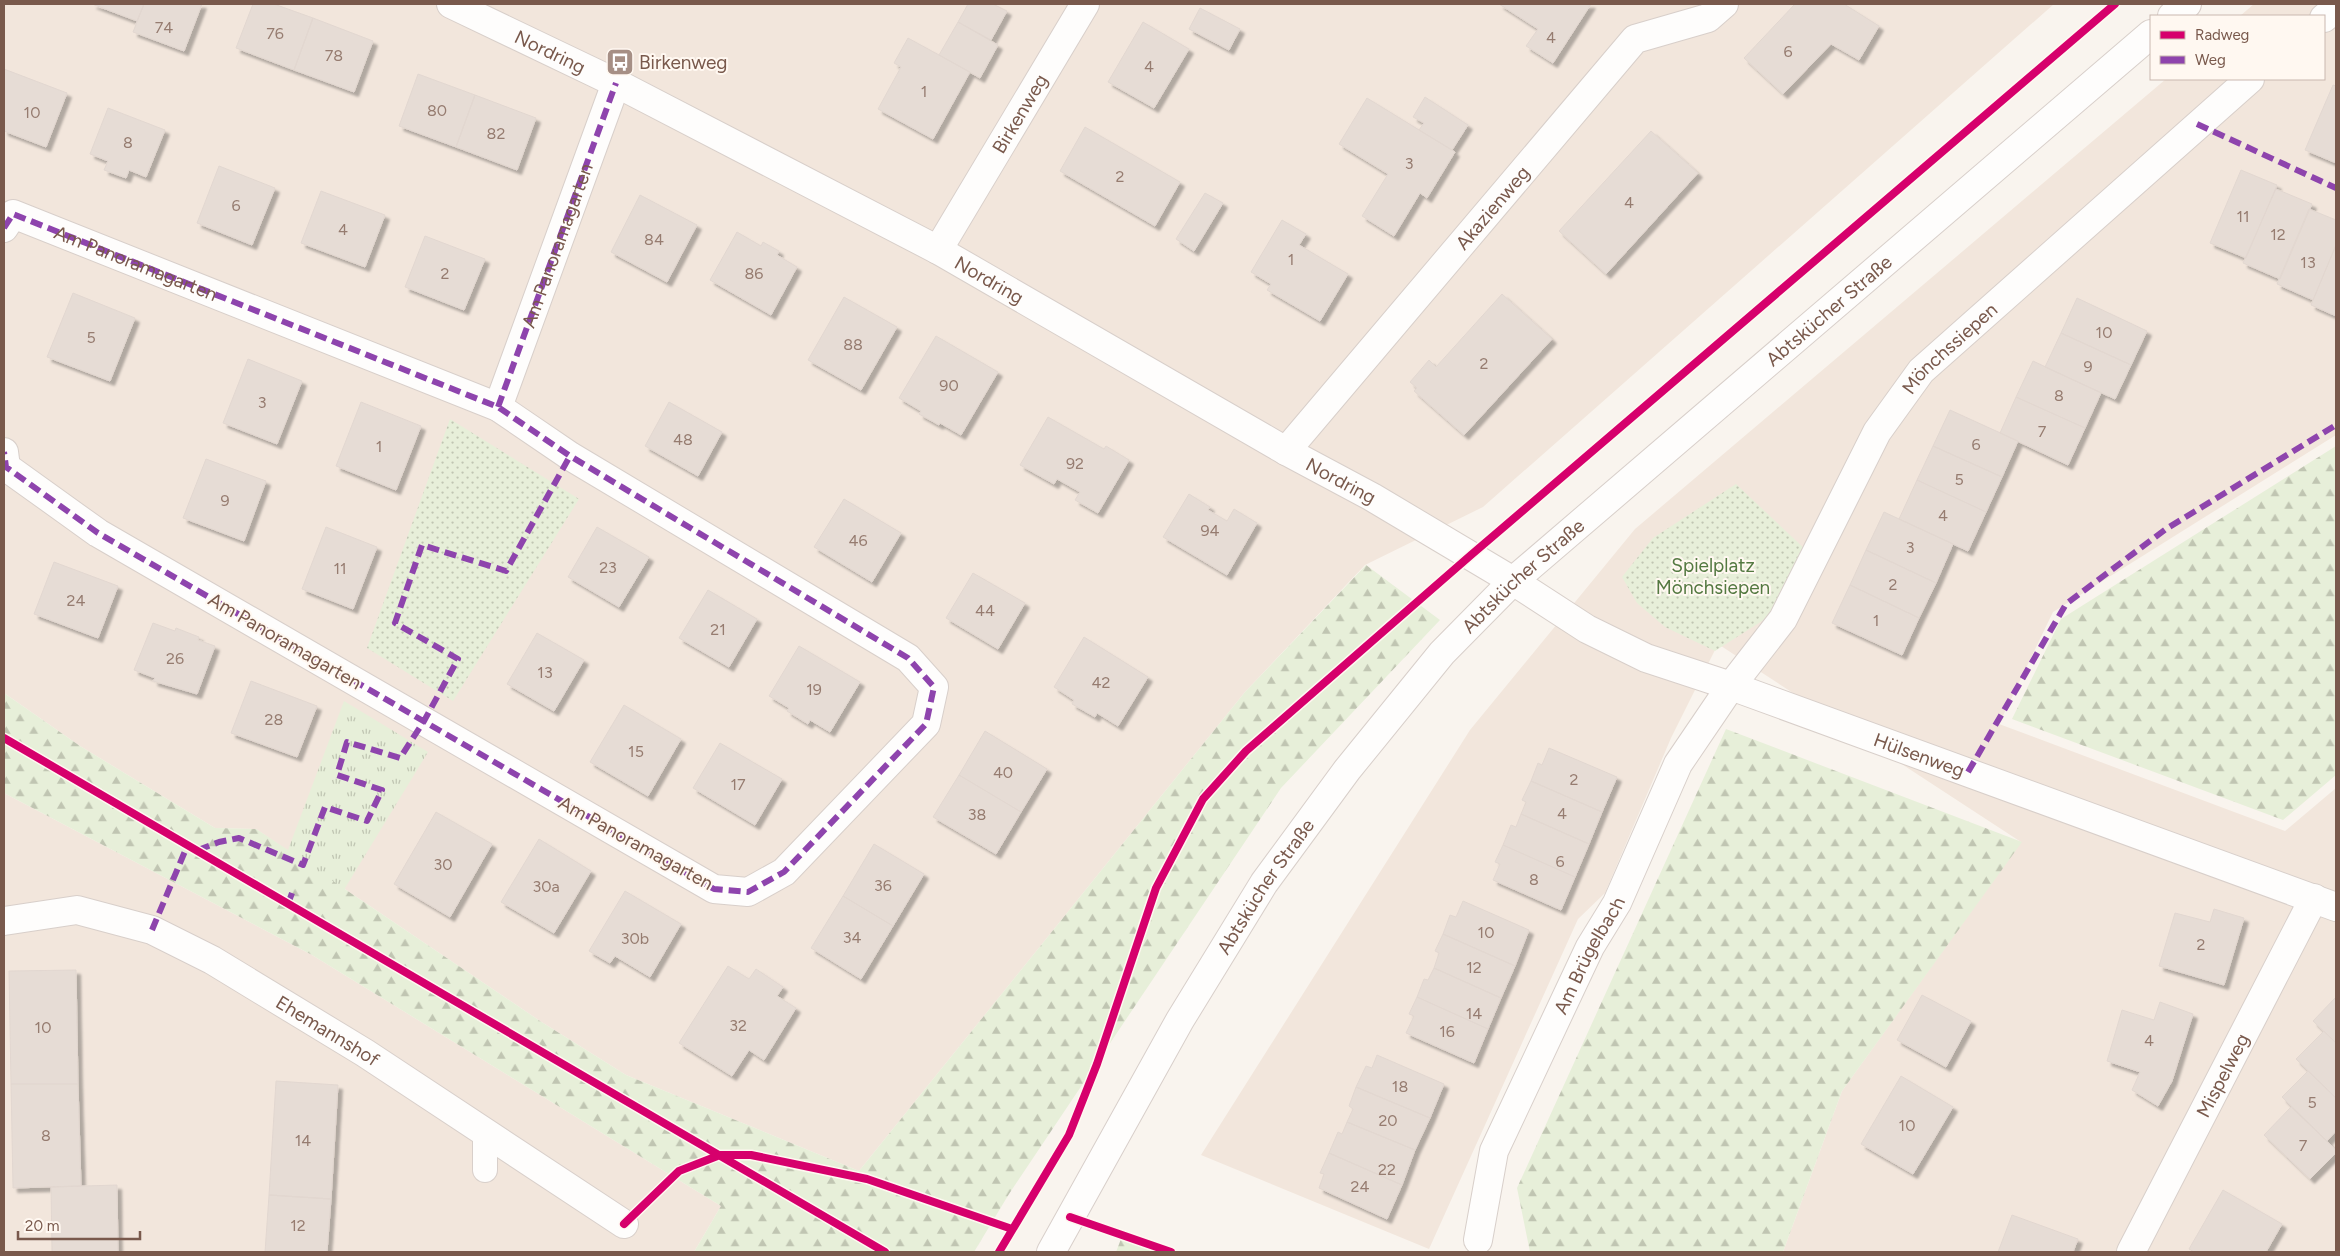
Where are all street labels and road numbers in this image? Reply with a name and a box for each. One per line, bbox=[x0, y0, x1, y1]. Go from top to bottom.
street label: Nordring bbox=[511, 25, 589, 78]
street label: Birkenweg bbox=[987, 70, 1052, 157]
street label: Am Panoramagarten bbox=[516, 160, 597, 331]
street label: Akazienweg bbox=[1450, 161, 1534, 254]
street label: Am Panoramagarten bbox=[51, 220, 221, 306]
street label: Abtskücher Straße bbox=[1761, 250, 1896, 371]
street label: Nordring bbox=[951, 251, 1028, 309]
street label: Mönchssiepen bbox=[1897, 298, 2002, 398]
street label: Nordring bbox=[1302, 452, 1380, 509]
street label: Abtskücher Straße bbox=[1457, 514, 1589, 638]
street label: Am Panoramagarten bbox=[204, 588, 366, 694]
street label: Hülsenweg bbox=[1871, 728, 1968, 782]
street label: Am Panoramagarten bbox=[555, 791, 717, 895]
street label: Abtskücher Straße bbox=[1212, 814, 1319, 958]
street label: Am Brügelbach bbox=[1549, 893, 1630, 1018]
street label: Ehemannshof bbox=[272, 990, 384, 1071]
street label: Mispelweg bbox=[2191, 1029, 2254, 1121]

